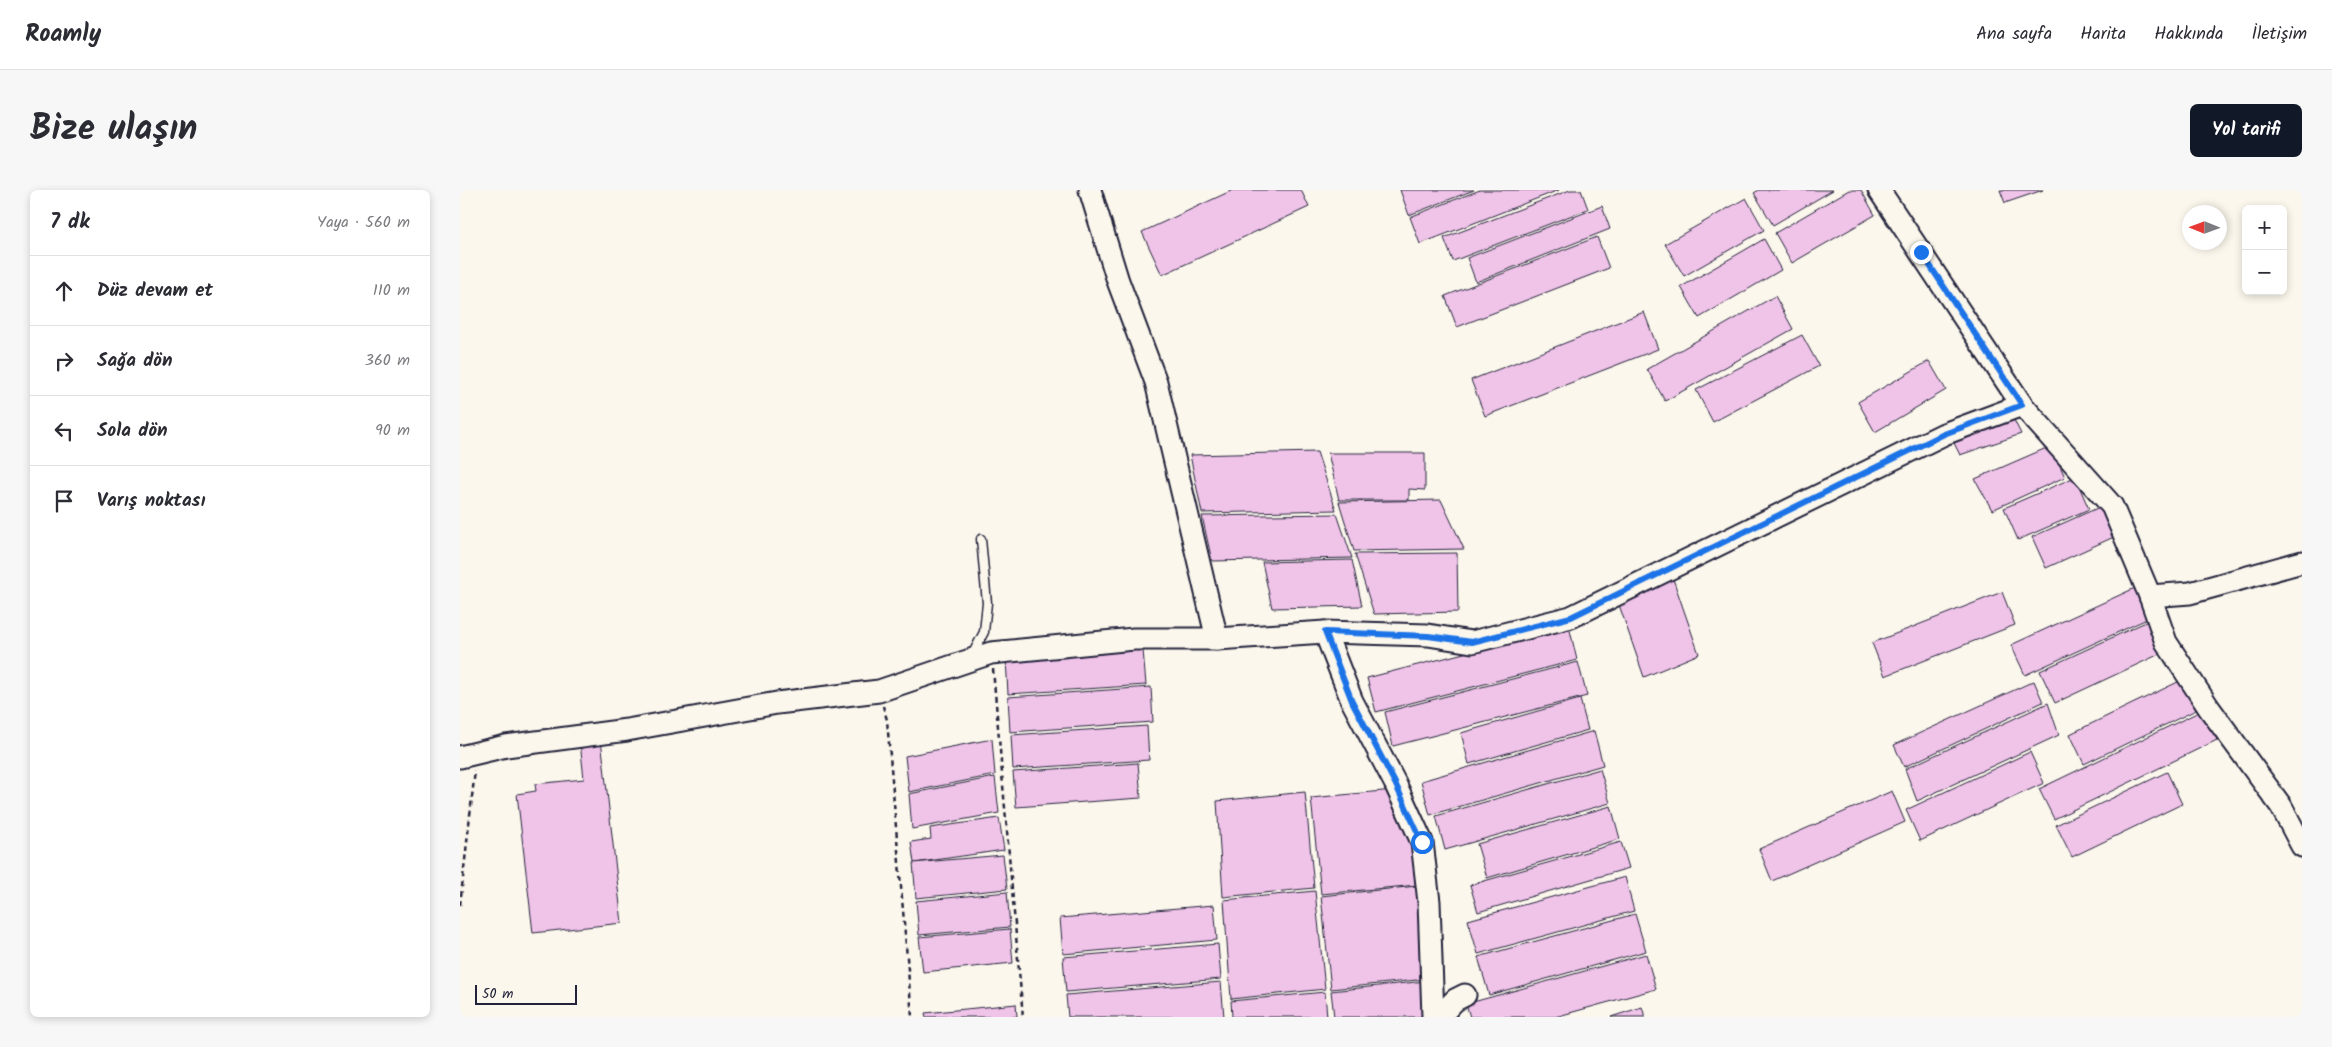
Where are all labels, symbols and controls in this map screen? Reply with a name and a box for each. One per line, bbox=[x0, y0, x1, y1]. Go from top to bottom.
text: Roamly bbox=[25, 15, 101, 54]
text: Ana sayfa bbox=[1976, 20, 2052, 49]
text: Harita bbox=[2080, 20, 2126, 49]
text: Hakkında bbox=[2154, 20, 2223, 49]
text: İletişim bbox=[2251, 20, 2307, 49]
text: Bize ulaşın bbox=[30, 102, 197, 158]
button: Yol tarifi bbox=[2190, 104, 2302, 157]
north arrow bbox=[2182, 205, 2227, 250]
map controls bbox=[2242, 205, 2287, 295]
button: + bbox=[2242, 205, 2287, 250]
text: 7 dk bbox=[50, 206, 90, 239]
text: Yaya · 560 m bbox=[317, 210, 410, 235]
route end bbox=[1910, 241, 1933, 264]
button: − bbox=[2242, 250, 2287, 295]
text: Düz devam et bbox=[97, 276, 213, 306]
icon: ahead bbox=[50, 277, 78, 305]
text: 110 m bbox=[373, 278, 410, 303]
text: Sağa dön bbox=[97, 346, 173, 376]
icon: right bbox=[50, 347, 78, 375]
text: 360 m bbox=[365, 348, 410, 373]
text: Sola dön bbox=[97, 416, 168, 446]
icon: left bbox=[50, 417, 78, 445]
text: 90 m bbox=[375, 418, 410, 443]
text: Varış noktası bbox=[97, 486, 205, 516]
icon: arrive bbox=[50, 487, 78, 515]
route start bbox=[1411, 831, 1434, 854]
scale bar bbox=[475, 982, 578, 1005]
text: 50 m bbox=[482, 983, 513, 1005]

